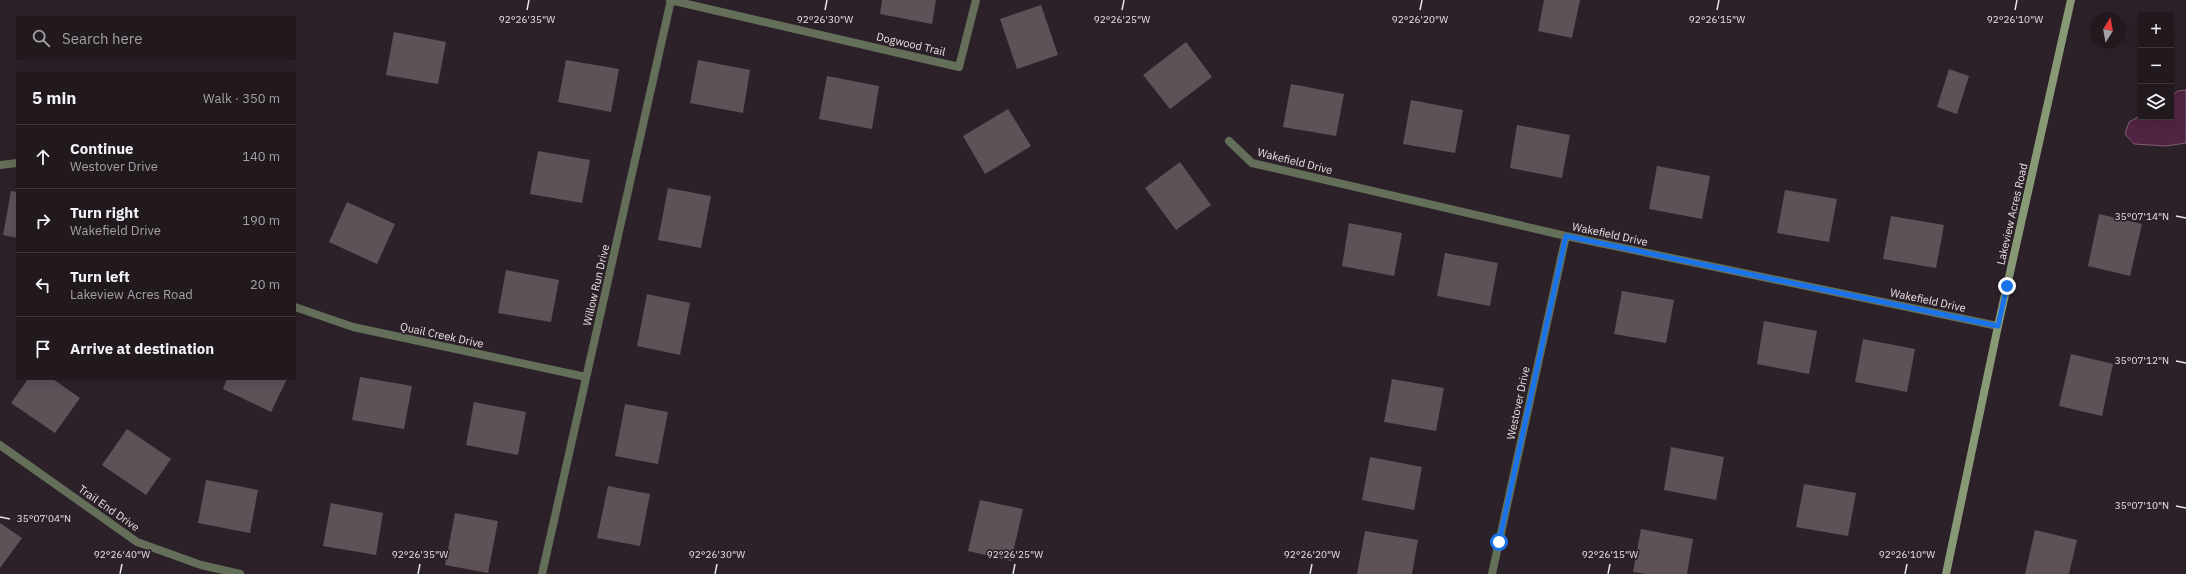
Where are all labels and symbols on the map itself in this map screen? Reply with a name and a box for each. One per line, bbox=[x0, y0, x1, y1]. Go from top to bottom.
north arrow bbox=[2090, 12, 2126, 48]
text: 92°26'35"W bbox=[499, 13, 555, 26]
text: 92°26'30"W bbox=[797, 13, 853, 26]
text: 92°26'25"W bbox=[1094, 13, 1150, 26]
text: 92°26'20"W bbox=[1392, 13, 1448, 26]
text: 92°26'15"W bbox=[1689, 13, 1745, 26]
text: 92°26'10"W bbox=[1987, 13, 2043, 26]
street label: Dogwood Trail bbox=[875, 29, 947, 59]
street label: Wakefield Drive bbox=[1256, 145, 1334, 177]
street label: Lakeview Acres Road bbox=[1993, 162, 2031, 266]
text: 35°07'14"N bbox=[2115, 210, 2169, 223]
street label: Wakefield Drive bbox=[1571, 219, 1649, 249]
street label: Willow Run Drive bbox=[580, 243, 612, 327]
route end bbox=[1998, 277, 2016, 295]
street label: Wakefield Drive bbox=[1889, 285, 1967, 315]
street label: Quail Creek Drive bbox=[399, 319, 485, 351]
text: 35°07'12"N bbox=[2115, 354, 2169, 367]
street label: Westover Drive bbox=[1503, 365, 1533, 441]
street label: Trail End Drive bbox=[76, 482, 142, 534]
text: 35°07'10"N bbox=[2115, 499, 2169, 512]
text: 35°07'04"N bbox=[17, 512, 71, 525]
route start bbox=[1490, 533, 1508, 551]
text: 92°26'40"W bbox=[94, 548, 150, 561]
text: 92°26'35"W bbox=[392, 548, 448, 561]
text: 92°26'30"W bbox=[689, 548, 745, 561]
text: 92°26'25"W bbox=[987, 548, 1043, 561]
text: 92°26'20"W bbox=[1284, 548, 1340, 561]
text: 92°26'15"W bbox=[1582, 548, 1638, 561]
text: 92°26'10"W bbox=[1879, 548, 1935, 561]

